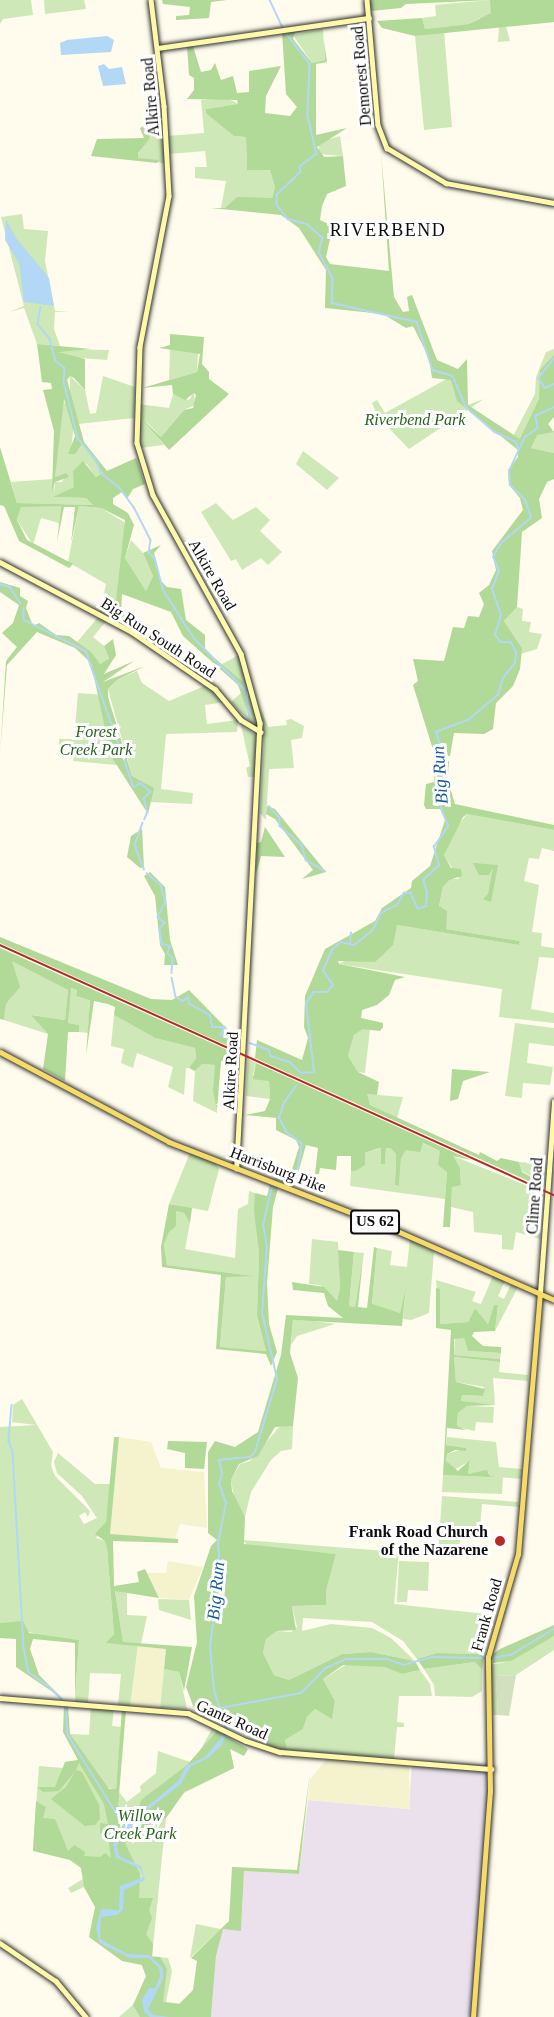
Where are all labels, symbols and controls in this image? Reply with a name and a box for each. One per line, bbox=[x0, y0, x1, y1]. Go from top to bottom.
street label: Demorest Road bbox=[348, 25, 376, 127]
street label: Alkire Road bbox=[138, 57, 164, 137]
district label: RIVERBEND bbox=[330, 219, 446, 241]
park label: Riverbend Park bbox=[365, 410, 465, 430]
street label: Alkire Road bbox=[184, 536, 240, 614]
street label: Big Run South Road bbox=[97, 594, 219, 682]
park label: Forest Creek Park bbox=[60, 722, 132, 760]
water label: Big Run bbox=[427, 745, 453, 805]
street label: Alkire Road bbox=[219, 1031, 243, 1111]
street label: Harrisburg Pike bbox=[227, 1143, 329, 1197]
street label: Clime Road bbox=[523, 1157, 547, 1235]
road number: US 62 bbox=[350, 1210, 400, 1234]
place label: Frank Road Church of the Nazarene bbox=[349, 1522, 488, 1560]
marker: Frank Road Church of the Nazarene bbox=[493, 1534, 507, 1548]
water label: Big Run bbox=[203, 1561, 229, 1621]
street label: Frank Road bbox=[467, 1576, 507, 1654]
street label: Gantz Road bbox=[193, 1696, 271, 1744]
park label: Willow Creek Park bbox=[104, 1806, 176, 1844]

